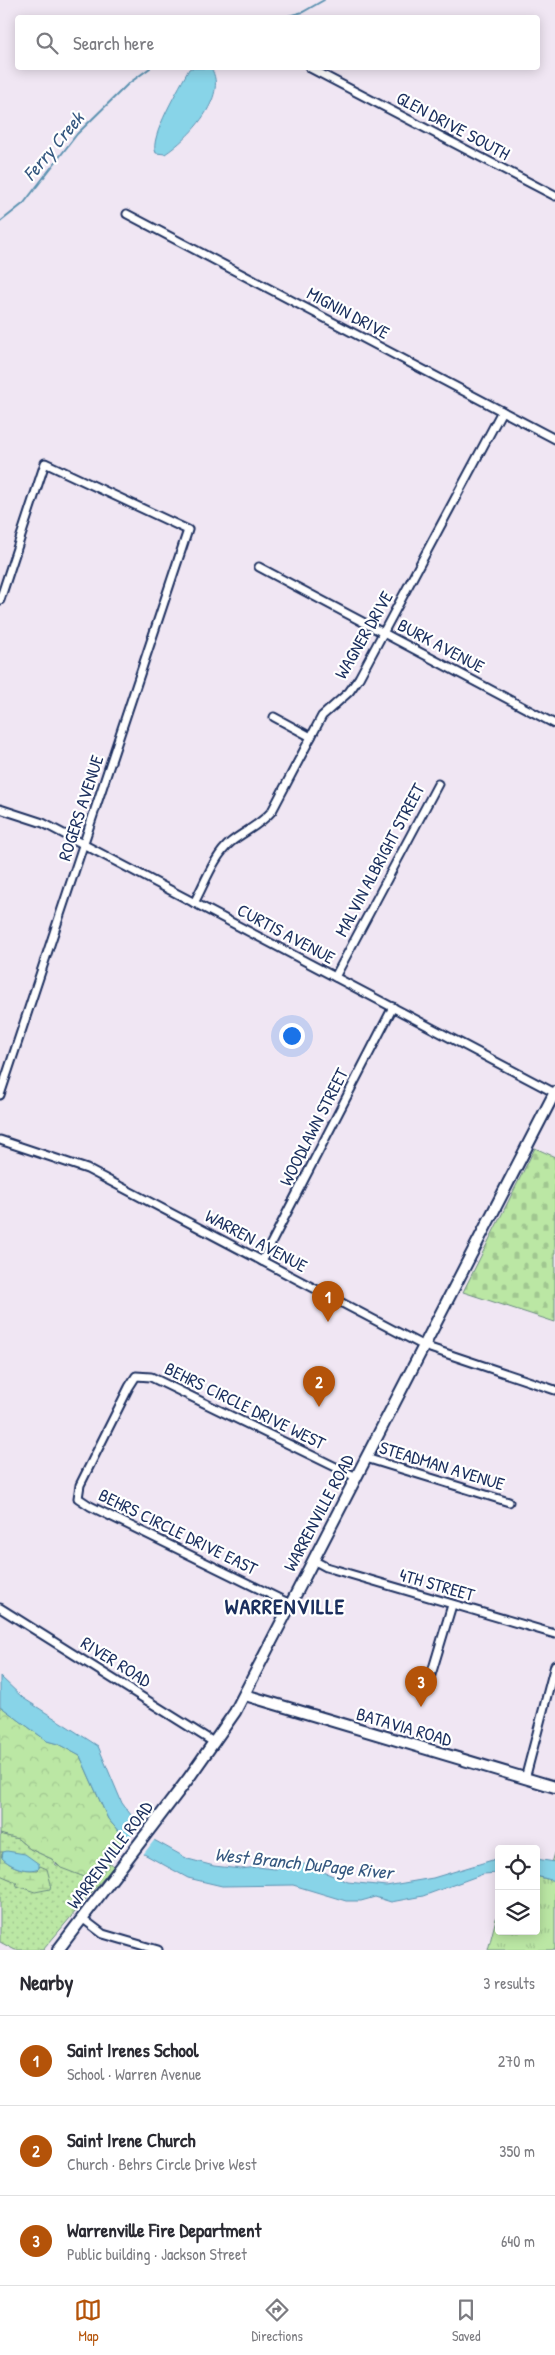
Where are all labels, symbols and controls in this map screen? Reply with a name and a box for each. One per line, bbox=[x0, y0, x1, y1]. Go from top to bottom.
search box bbox=[15, 15, 540, 70]
icon: search bbox=[33, 29, 61, 57]
text: Search here bbox=[73, 30, 154, 56]
street label: GLEN DRIVE SOUTH bbox=[392, 85, 514, 166]
water label: Ferry Creek bbox=[17, 104, 91, 186]
street label: MIGNIN DRIVE bbox=[303, 280, 394, 345]
street label: WAGNER DRIVE bbox=[328, 586, 399, 683]
street label: BURK AVENUE bbox=[393, 612, 489, 679]
street label: ROGERS AVENUE bbox=[52, 752, 109, 864]
street label: MALVIN ALBRIGHT STREET bbox=[329, 778, 431, 941]
street label: CURTIS AVENUE bbox=[233, 897, 340, 970]
your location bbox=[279, 1023, 305, 1049]
street label: WOODLAWN STREET bbox=[273, 1063, 354, 1190]
street label: WARREN AVENUE bbox=[201, 1203, 312, 1278]
pin: 1 bbox=[312, 1281, 344, 1322]
street label: BEHRS CIRCLE DRIVE WEST bbox=[161, 1356, 330, 1456]
pin: 2 bbox=[303, 1366, 335, 1407]
street label: STEADMAN AVENUE bbox=[377, 1435, 508, 1496]
street label: WARRENVILLE ROAD bbox=[277, 1450, 360, 1576]
street label: BEHRS CIRCLE DRIVE EAST bbox=[95, 1482, 262, 1581]
street label: 4TH STREET bbox=[397, 1562, 478, 1607]
district label: WARRENVILLE bbox=[225, 1591, 345, 1621]
street label: RIVER ROAD bbox=[76, 1630, 156, 1693]
pin: 3 bbox=[405, 1666, 437, 1707]
street label: BATAVIA ROAD bbox=[354, 1701, 455, 1752]
street label: WARRENVILLE ROAD bbox=[61, 1795, 159, 1914]
water label: West Branch DuPage River bbox=[214, 1841, 397, 1886]
map controls bbox=[495, 1845, 540, 1935]
button: locate bbox=[495, 1845, 540, 1890]
button: layers bbox=[495, 1890, 540, 1935]
text: Nearby bbox=[20, 1968, 73, 1997]
text: 3 results bbox=[483, 1972, 535, 1994]
text: Saint Irenes School bbox=[67, 2037, 199, 2063]
text: 1 bbox=[33, 2050, 39, 2072]
text: 270 m bbox=[498, 2050, 535, 2072]
text: School · Warren Avenue bbox=[67, 2063, 201, 2085]
text: Saint Irene Church bbox=[67, 2127, 195, 2153]
text: 2 bbox=[32, 2140, 40, 2162]
text: 350 m bbox=[499, 2140, 535, 2162]
text: Church · Behrs Circle Drive West bbox=[67, 2153, 256, 2175]
text: Warrenville Fire Department bbox=[67, 2217, 261, 2243]
text: 3 bbox=[32, 2230, 40, 2252]
text: 640 m bbox=[501, 2230, 535, 2252]
text: Public building · Jackson Street bbox=[67, 2243, 247, 2265]
tab: Map bbox=[74, 2296, 102, 2345]
tab: Directions bbox=[251, 2296, 303, 2345]
tab: Saved bbox=[452, 2296, 481, 2345]

